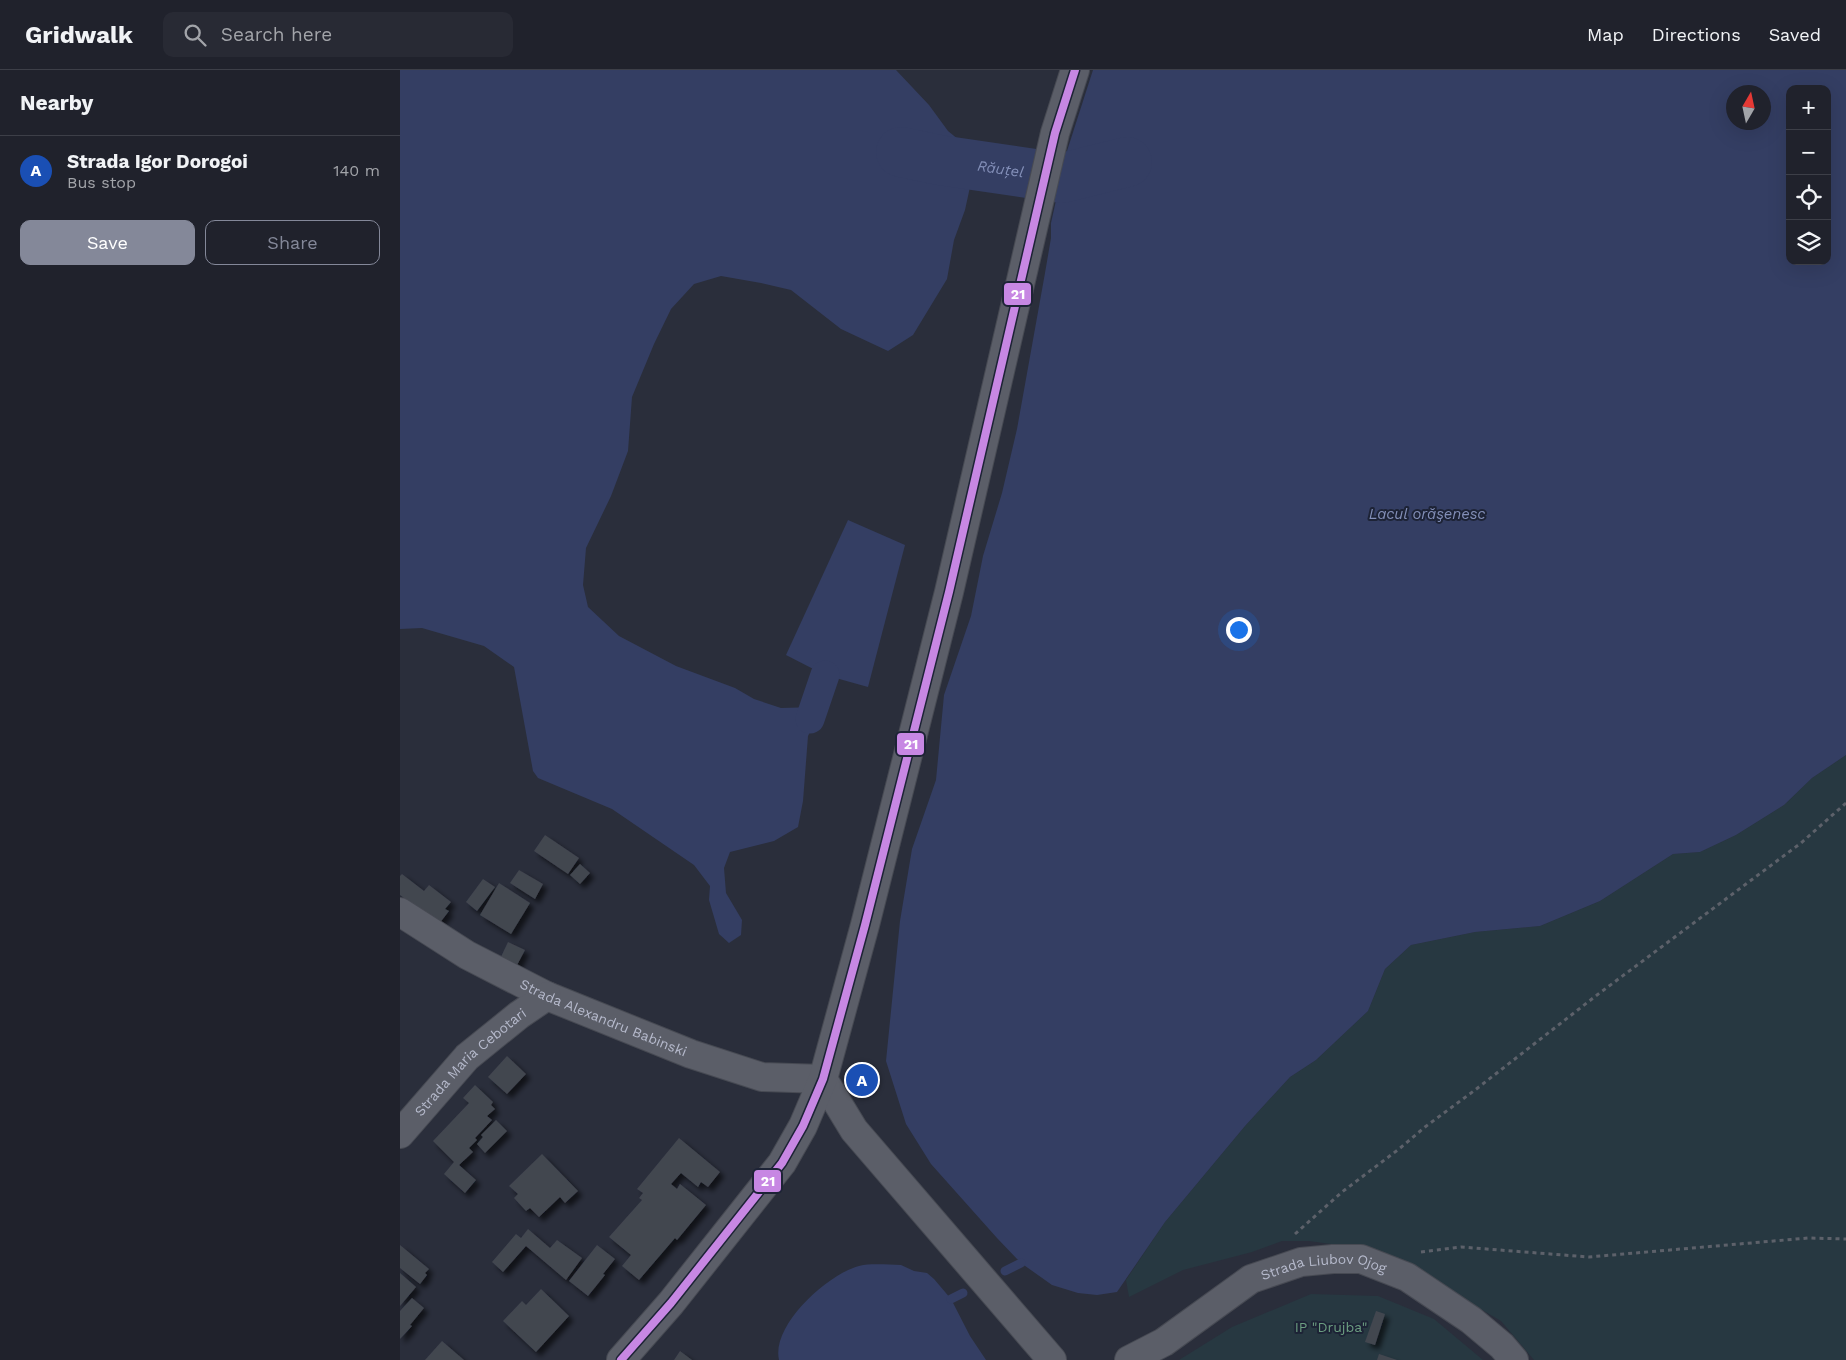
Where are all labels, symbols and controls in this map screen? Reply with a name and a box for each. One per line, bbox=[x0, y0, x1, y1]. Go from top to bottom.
search box bbox=[163, 12, 513, 57]
text: Gridwalk bbox=[25, 21, 133, 49]
icon: search bbox=[181, 21, 209, 49]
text: Search here bbox=[221, 23, 332, 46]
text: Map bbox=[1587, 24, 1624, 45]
text: Directions bbox=[1652, 24, 1741, 45]
text: Saved bbox=[1769, 24, 1821, 45]
north arrow bbox=[1726, 85, 1771, 130]
map controls bbox=[1786, 85, 1831, 265]
button: + bbox=[1786, 85, 1831, 130]
text: Nearby bbox=[20, 90, 93, 115]
button: − bbox=[1786, 130, 1831, 175]
text: Strada Igor Dorogoi bbox=[67, 150, 248, 173]
water label: Răuțel bbox=[976, 157, 1025, 181]
text: A bbox=[31, 161, 41, 180]
text: 140 m bbox=[333, 161, 380, 180]
text: Bus stop bbox=[67, 173, 136, 192]
button: locate bbox=[1786, 175, 1831, 220]
button: Save bbox=[20, 220, 195, 265]
button: Share bbox=[205, 220, 380, 265]
button: layers bbox=[1786, 220, 1831, 265]
line badge: 21 bbox=[1003, 282, 1032, 306]
text: 21 bbox=[1011, 286, 1025, 302]
water label: Lacul orăşenesc bbox=[1369, 505, 1485, 523]
your location bbox=[1226, 617, 1252, 643]
line badge: 21 bbox=[896, 732, 925, 756]
text: 21 bbox=[904, 736, 918, 752]
street label: Strada Alexandru Babinski bbox=[517, 976, 689, 1060]
street label: Strada Maria Cebotari bbox=[411, 1005, 529, 1119]
pin: A bbox=[846, 1061, 878, 1099]
line badge: 21 bbox=[753, 1169, 782, 1193]
text: 21 bbox=[761, 1173, 775, 1189]
street label: Strada Liubov Ojog bbox=[1259, 1250, 1389, 1283]
park label: IP "Drujba" bbox=[1295, 1319, 1367, 1335]

